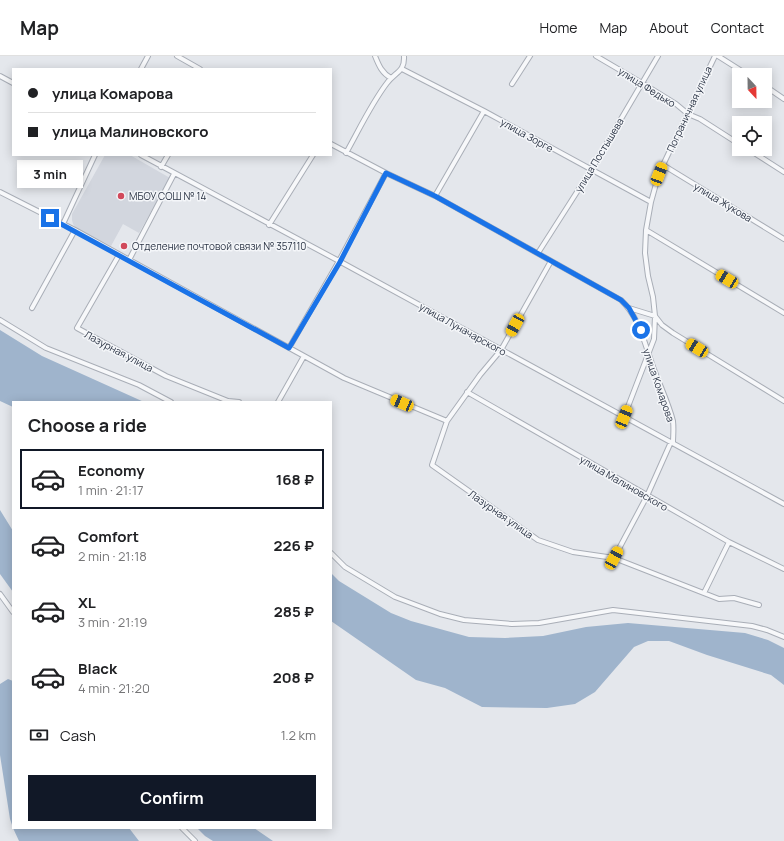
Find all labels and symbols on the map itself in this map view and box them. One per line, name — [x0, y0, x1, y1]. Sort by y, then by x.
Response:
street label: улица Федько — [616, 64, 678, 110]
street label: Пограничная улица — [663, 64, 715, 154]
north arrow — [732, 68, 772, 108]
street label: улица Зорге — [498, 115, 556, 155]
street label: улица Постышева — [571, 115, 627, 195]
callout: 3 min — [17, 160, 83, 188]
car — [649, 161, 669, 187]
street label: улица Жукова — [691, 179, 755, 225]
place label: МБОУ СОШ № 14 — [129, 189, 206, 203]
marker: МБОУ СОШ № 14 — [116, 191, 126, 201]
route end — [41, 209, 59, 227]
place label: Отделение почтовой связи № 357110 — [132, 239, 306, 253]
marker: Отделение почтовой связи № 357110 — [119, 241, 129, 251]
car — [714, 268, 740, 290]
street label: улица Луначарского — [417, 299, 509, 359]
car — [504, 312, 526, 338]
route start — [632, 321, 650, 339]
street label: Лазурная улица — [82, 327, 156, 375]
car — [684, 337, 710, 359]
street label: улица Комарова — [640, 346, 678, 424]
car — [389, 393, 415, 413]
car — [614, 404, 634, 430]
street label: улица Малиновского — [577, 452, 671, 514]
street label: Лазурная улица — [466, 486, 536, 542]
car — [603, 545, 625, 571]

